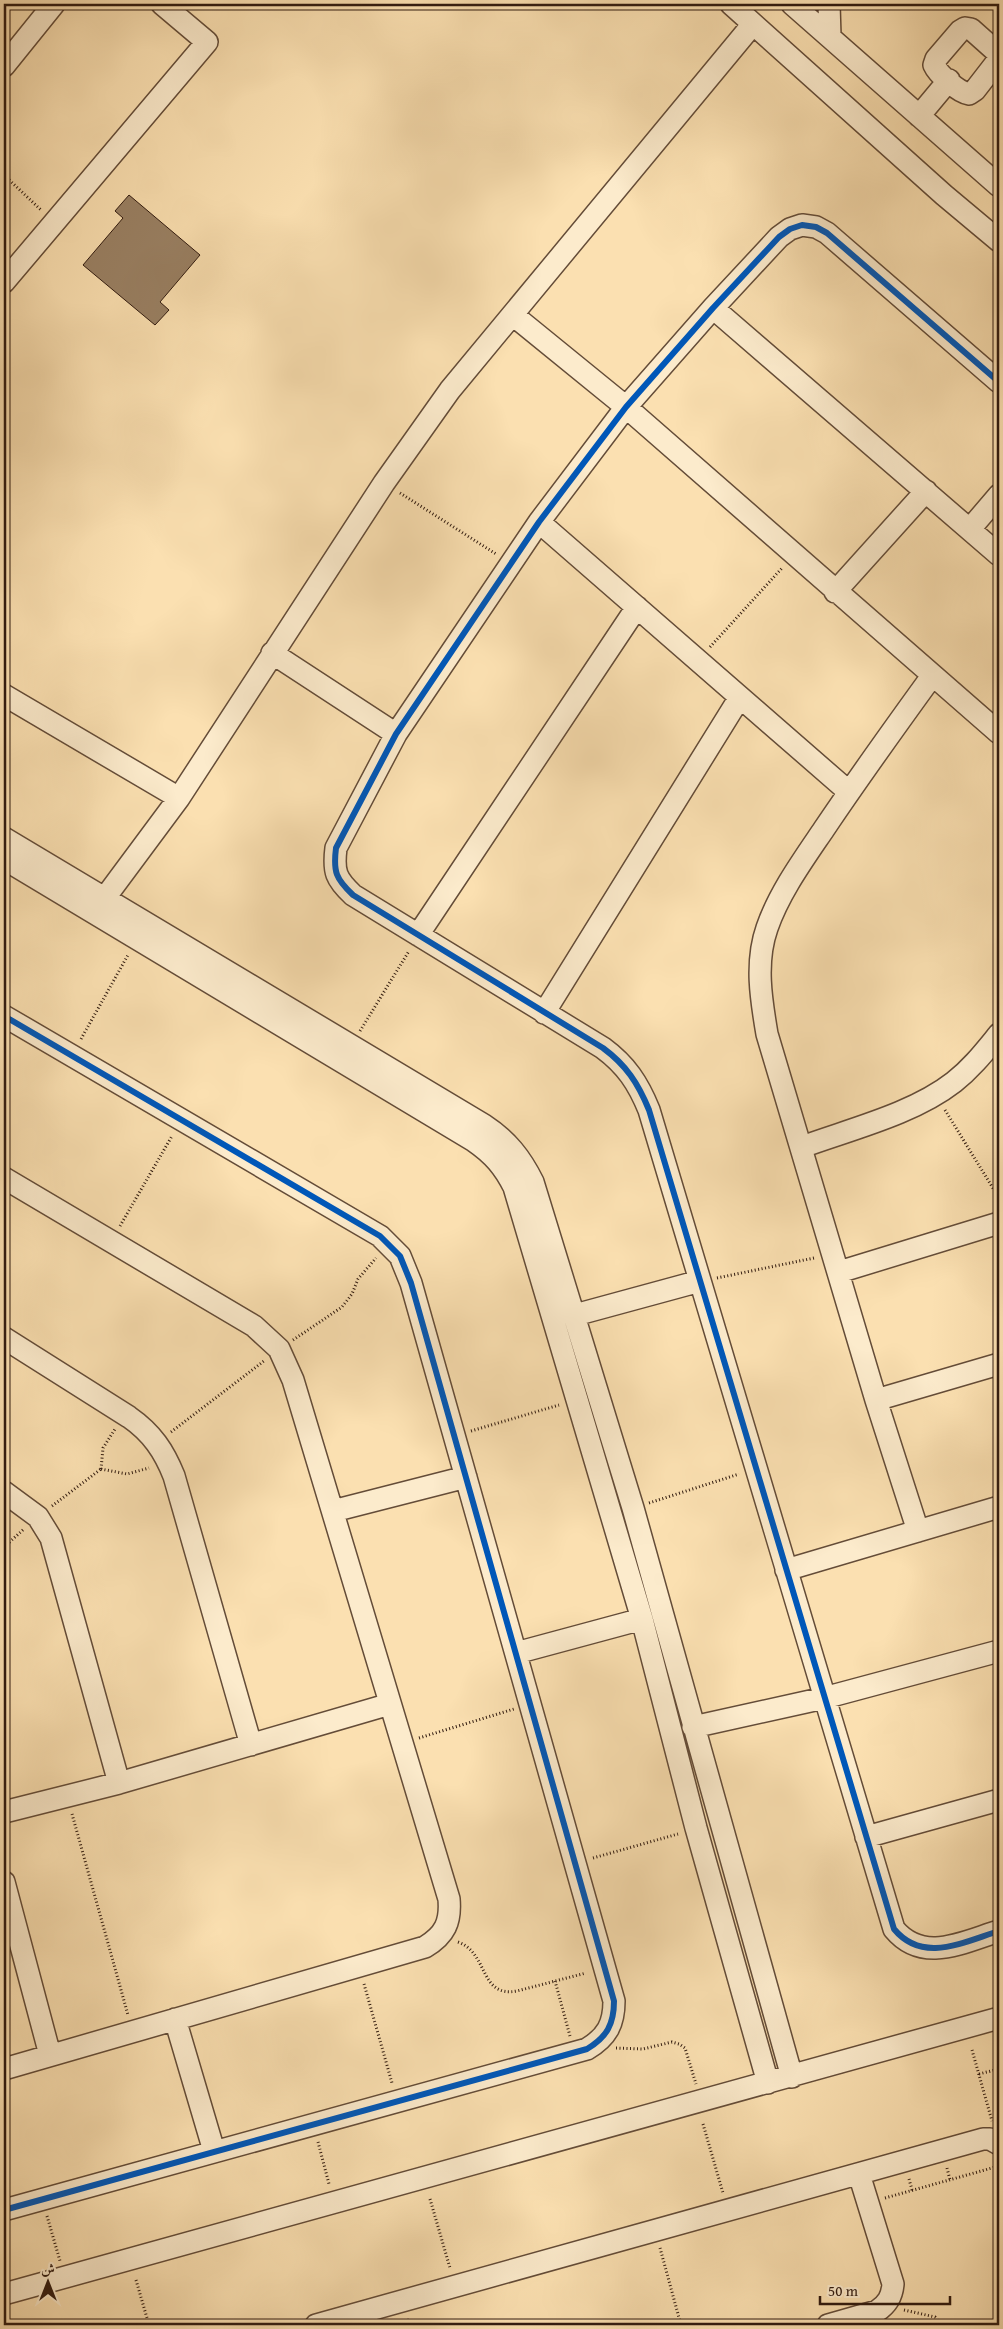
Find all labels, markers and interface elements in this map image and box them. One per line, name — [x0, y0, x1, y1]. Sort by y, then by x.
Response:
north arrow — [22, 2256, 72, 2306]
text: ش — [41, 2259, 55, 2279]
scale bar — [820, 2274, 950, 2306]
text: 50 m — [828, 2280, 859, 2301]

